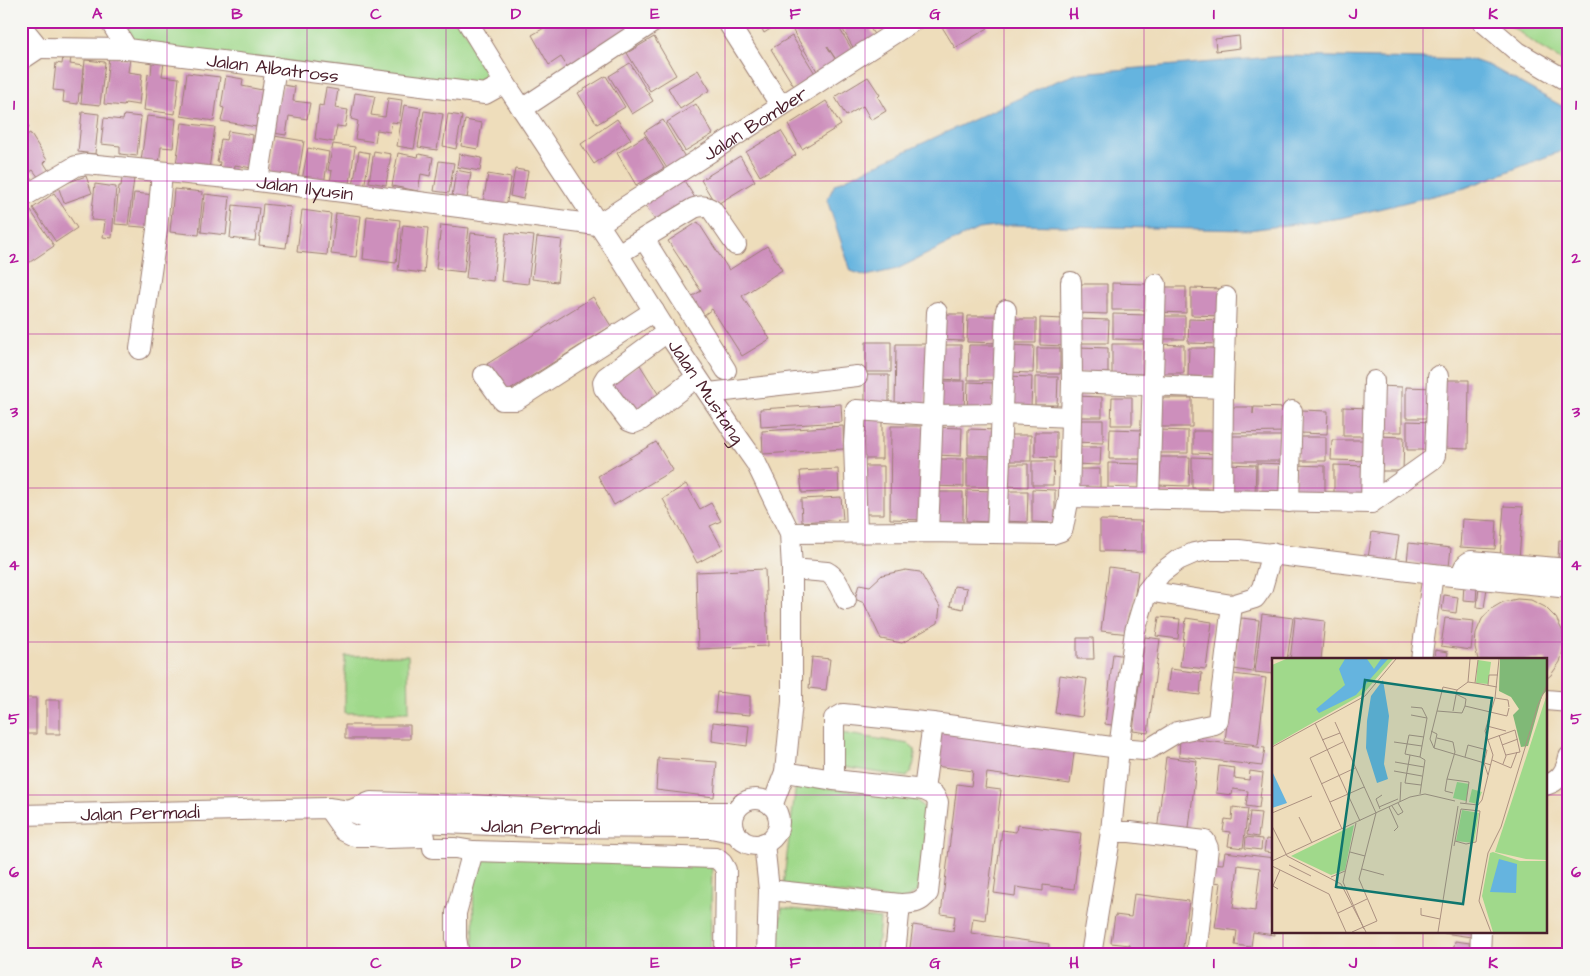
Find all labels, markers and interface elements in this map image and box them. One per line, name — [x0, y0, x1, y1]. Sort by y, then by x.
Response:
text: A — [92, 3, 103, 25]
text: B — [231, 3, 243, 25]
text: C — [370, 3, 382, 25]
text: D — [511, 3, 522, 25]
text: E — [650, 3, 660, 25]
text: F — [789, 3, 801, 25]
text: G — [929, 3, 941, 25]
text: H — [1069, 3, 1079, 25]
text: I — [1213, 3, 1215, 25]
text: J — [1348, 3, 1358, 25]
text: K — [1488, 3, 1498, 25]
street label: Jalan Albatross — [205, 47, 340, 91]
street label: Jalan Bomber — [698, 80, 814, 168]
text: 1 — [13, 94, 16, 116]
text: 1 — [1575, 94, 1578, 116]
street label: Jalan Ilyusin — [255, 169, 355, 208]
text: 2 — [8, 247, 19, 269]
text: 2 — [1570, 247, 1581, 269]
street label: Jalan Mustang — [661, 334, 751, 451]
text: 3 — [9, 401, 19, 423]
text: 3 — [1571, 401, 1581, 423]
text: 4 — [9, 554, 20, 576]
text: 4 — [1571, 554, 1582, 576]
inset map — [1272, 658, 1548, 934]
text: 5 — [8, 708, 20, 730]
text: 5 — [1570, 708, 1582, 730]
street label: Jalan Permadi — [80, 799, 200, 829]
street label: Jalan Permadi — [480, 813, 601, 842]
text: 6 — [9, 861, 19, 883]
text: 6 — [1571, 861, 1581, 883]
text: A — [92, 952, 103, 974]
text: B — [231, 952, 243, 974]
text: C — [370, 952, 382, 974]
text: D — [511, 952, 522, 974]
text: E — [650, 952, 660, 974]
text: F — [789, 952, 801, 974]
text: G — [929, 952, 941, 974]
text: H — [1069, 952, 1079, 974]
text: I — [1213, 952, 1215, 974]
text: J — [1348, 952, 1358, 974]
text: K — [1488, 952, 1498, 974]

